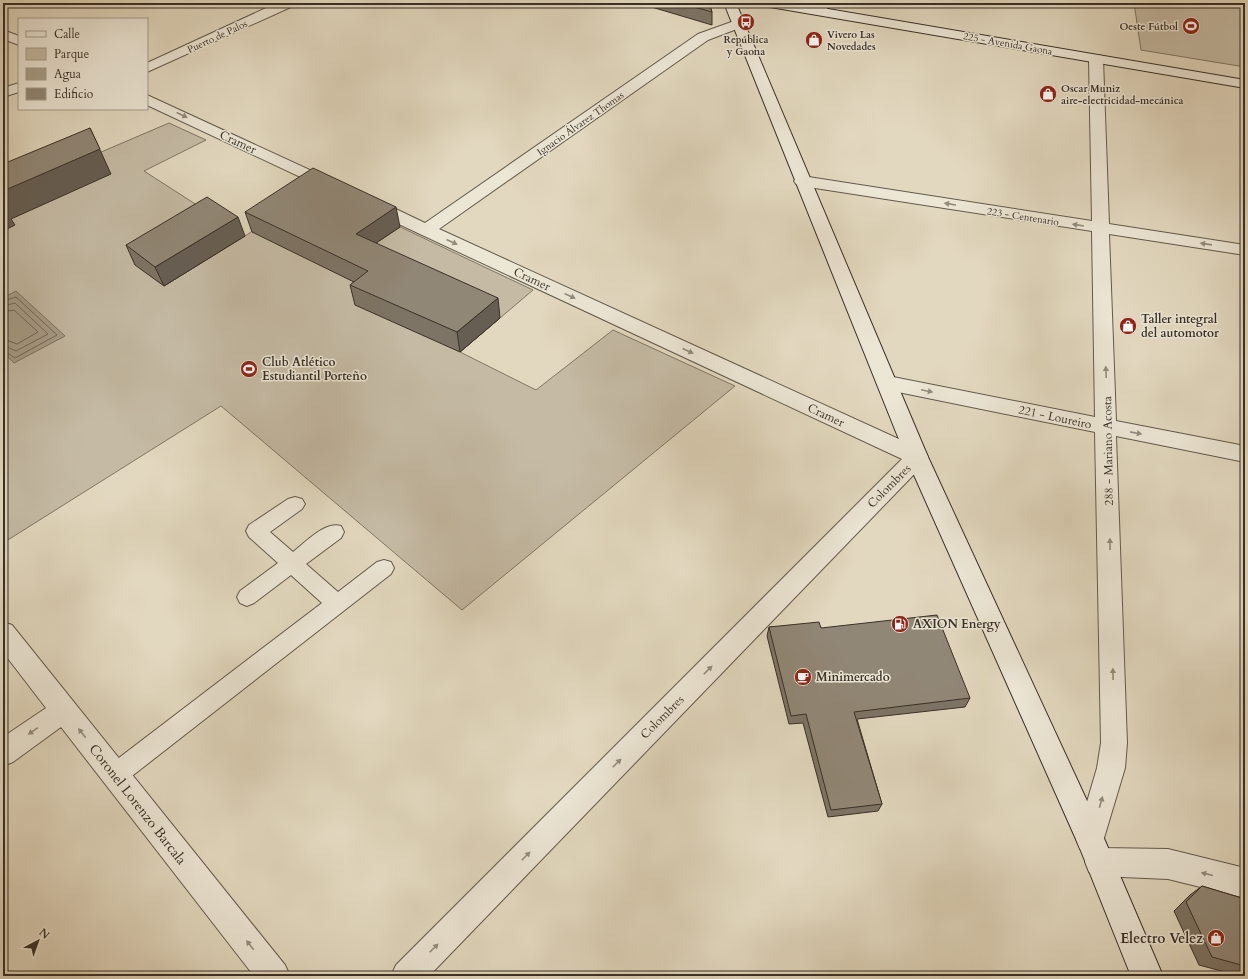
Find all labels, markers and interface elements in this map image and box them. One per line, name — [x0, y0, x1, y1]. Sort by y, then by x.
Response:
bus stop icon: República y Gaona — [736, 12, 756, 32]
sports icon: Oeste Fútbol — [1181, 16, 1201, 36]
street label: Puerto de Palos — [185, 17, 250, 57]
legend — [18, 18, 148, 110]
place label: Oeste Fútbol — [1119, 20, 1178, 34]
text: Calle — [54, 26, 80, 42]
place label: Vivero Las Novedades — [827, 28, 876, 54]
street label: 225 - Avenida Gaona — [962, 29, 1054, 59]
shop icon: Vivero Las Novedades — [804, 30, 824, 50]
place label: República y Gaona — [724, 33, 768, 59]
text: Parque — [54, 46, 89, 62]
text: Agua — [54, 66, 82, 82]
place label: Oscar Muniz aire-electricidad-mecánica — [1061, 82, 1183, 108]
shop icon: Oscar Muniz aire-electricidad-mecánica — [1038, 84, 1058, 104]
text: Edificio — [54, 86, 94, 102]
street label: Ignacio Álvarez Thomas — [534, 88, 627, 159]
one-way arrow — [177, 112, 188, 118]
street label: Cramer — [217, 127, 259, 158]
one-way arrow — [943, 201, 956, 207]
street label: 223 - Centenario — [986, 204, 1060, 230]
one-way arrow — [1072, 222, 1084, 228]
one-way arrow — [446, 239, 458, 245]
one-way arrow — [1200, 241, 1213, 247]
street label: Cramer — [511, 264, 553, 295]
one-way arrow — [564, 293, 576, 300]
place label: Taller integral del automotor — [1141, 311, 1219, 341]
shop icon: Taller integral del automotor — [1118, 316, 1138, 336]
one-way arrow — [682, 348, 694, 354]
place label: Club Atlético Estudiantil Porteño — [262, 354, 367, 384]
sports icon: Club Atlético Estudiantil Porteño — [239, 359, 259, 379]
one-way arrow — [1103, 365, 1109, 378]
one-way arrow — [921, 388, 933, 394]
street label: 288 - Mariano Acosta — [1099, 395, 1117, 506]
street label: Cramer — [805, 400, 847, 431]
street label: 221 - Loureiro — [1017, 401, 1094, 433]
one-way arrow — [1130, 431, 1143, 437]
street label: Colombres — [864, 461, 914, 511]
one-way arrow — [1107, 537, 1113, 550]
fuel station icon: AXION Energy — [890, 614, 910, 634]
place label: AXION Energy — [913, 616, 1001, 632]
one-way arrow — [703, 665, 713, 675]
cafe icon: Minimercado — [793, 667, 813, 687]
one-way arrow — [1110, 667, 1116, 680]
place label: Minimercado — [816, 669, 890, 685]
street label: Colombres — [637, 692, 687, 742]
one-way arrow — [28, 727, 39, 735]
one-way arrow — [78, 728, 87, 739]
street label: Coronel Lorenzo Barcala — [84, 740, 191, 869]
one-way arrow — [612, 758, 622, 768]
one-way arrow — [1098, 796, 1104, 808]
one-way arrow — [521, 851, 531, 860]
one-way arrow — [1201, 871, 1213, 877]
north arrow — [18, 921, 58, 961]
text: N — [36, 925, 53, 943]
shop icon: Electro Velez — [1206, 928, 1226, 948]
place label: Electro Velez — [1120, 929, 1203, 948]
one-way arrow — [245, 940, 254, 951]
one-way arrow — [430, 943, 439, 953]

